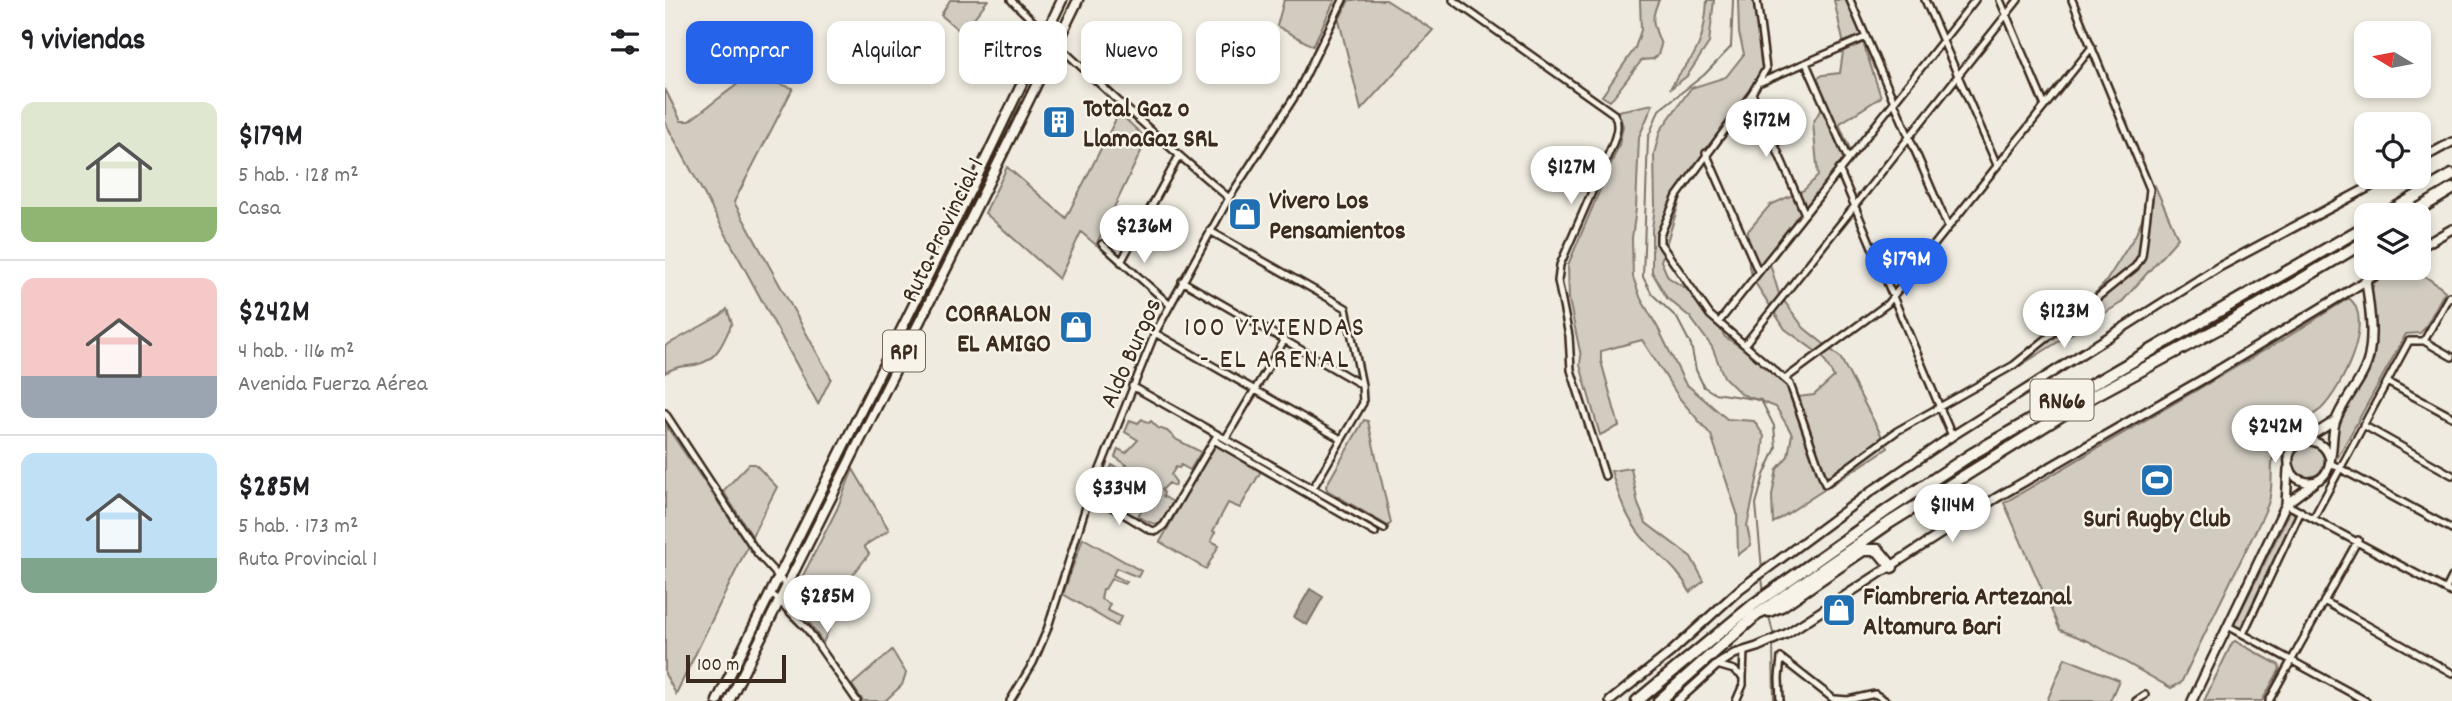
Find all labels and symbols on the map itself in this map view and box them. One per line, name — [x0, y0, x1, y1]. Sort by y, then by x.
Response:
north arrow — [2354, 21, 2431, 98]
place label: Total Gaz o LlamaGaz SRL — [1083, 92, 1218, 159]
pin: $172M — [1717, 100, 1815, 159]
building icon: Total Gaz o LlamaGaz SRL — [1040, 103, 1078, 141]
pin: $127M — [1522, 146, 1620, 206]
street label: Ruta Provincial 1 — [893, 152, 995, 309]
place label: Vivero Los Pensamientos — [1269, 184, 1406, 251]
shop icon: Vivero Los Pensamientos — [1226, 195, 1264, 233]
pin: $236M — [1095, 205, 1193, 265]
pin: $179M — [1857, 238, 1955, 298]
pin: $123M — [2015, 290, 2113, 350]
street label: Aldo Burgos — [1091, 292, 1173, 414]
place label: CORRALON EL AMIGO — [945, 297, 1051, 364]
shop icon: CORRALON EL AMIGO — [1057, 308, 1095, 346]
district label: 100 VIVIENDAS - EL ARENAL — [1184, 310, 1366, 382]
road number: RP1 — [883, 330, 925, 372]
road number: RN66 — [2031, 380, 2093, 421]
pin: $242M — [2226, 406, 2324, 465]
sports icon: Suri Rugby Club — [2138, 461, 2176, 499]
pin: $334M — [1070, 468, 1168, 527]
pin: $114M — [1903, 484, 2001, 544]
place label: Suri Rugby Club — [2083, 502, 2231, 539]
pin: $285M — [778, 576, 876, 635]
place label: Fiambreria Artezanal Altamura Bari — [1863, 580, 2072, 647]
shop icon: Fiambreria Artezanal Altamura Bari — [1820, 591, 1858, 629]
scale bar — [686, 652, 786, 684]

